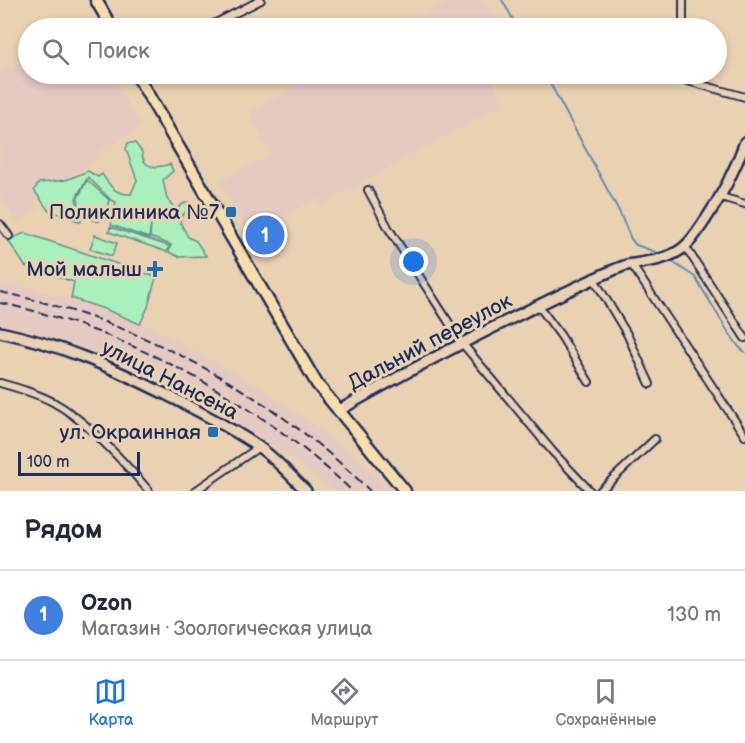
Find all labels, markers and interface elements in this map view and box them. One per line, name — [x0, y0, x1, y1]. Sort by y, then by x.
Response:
search box — [18, 18, 727, 84]
icon: search — [39, 35, 72, 68]
text: Поиск — [87, 38, 150, 65]
place label: Поликлиника №7 — [49, 200, 220, 225]
marker: Поликлиника №7 — [224, 205, 238, 219]
pin: 1 — [246, 212, 284, 258]
your location — [399, 247, 428, 276]
place label: Мой малыш — [26, 257, 142, 282]
marker: Мой малыш — [146, 260, 164, 278]
street label: Дальний переулок — [344, 288, 516, 396]
street label: улица Нансена — [98, 335, 243, 425]
place label: ул. Окраинная — [60, 420, 201, 445]
marker: ул. Окраинная — [206, 425, 220, 439]
scale bar — [18, 449, 140, 476]
text: 100 m — [27, 453, 70, 472]
text: Рядом — [24, 515, 102, 546]
text: Ozon — [81, 590, 132, 617]
text: 1 — [39, 603, 48, 627]
text: 130 m — [667, 603, 721, 627]
text: Магазин · Зоологическая улица — [81, 617, 372, 641]
tab: Карта — [88, 675, 134, 730]
tab: Маршрут — [310, 675, 378, 730]
tab: Сохранённые — [555, 675, 657, 730]

